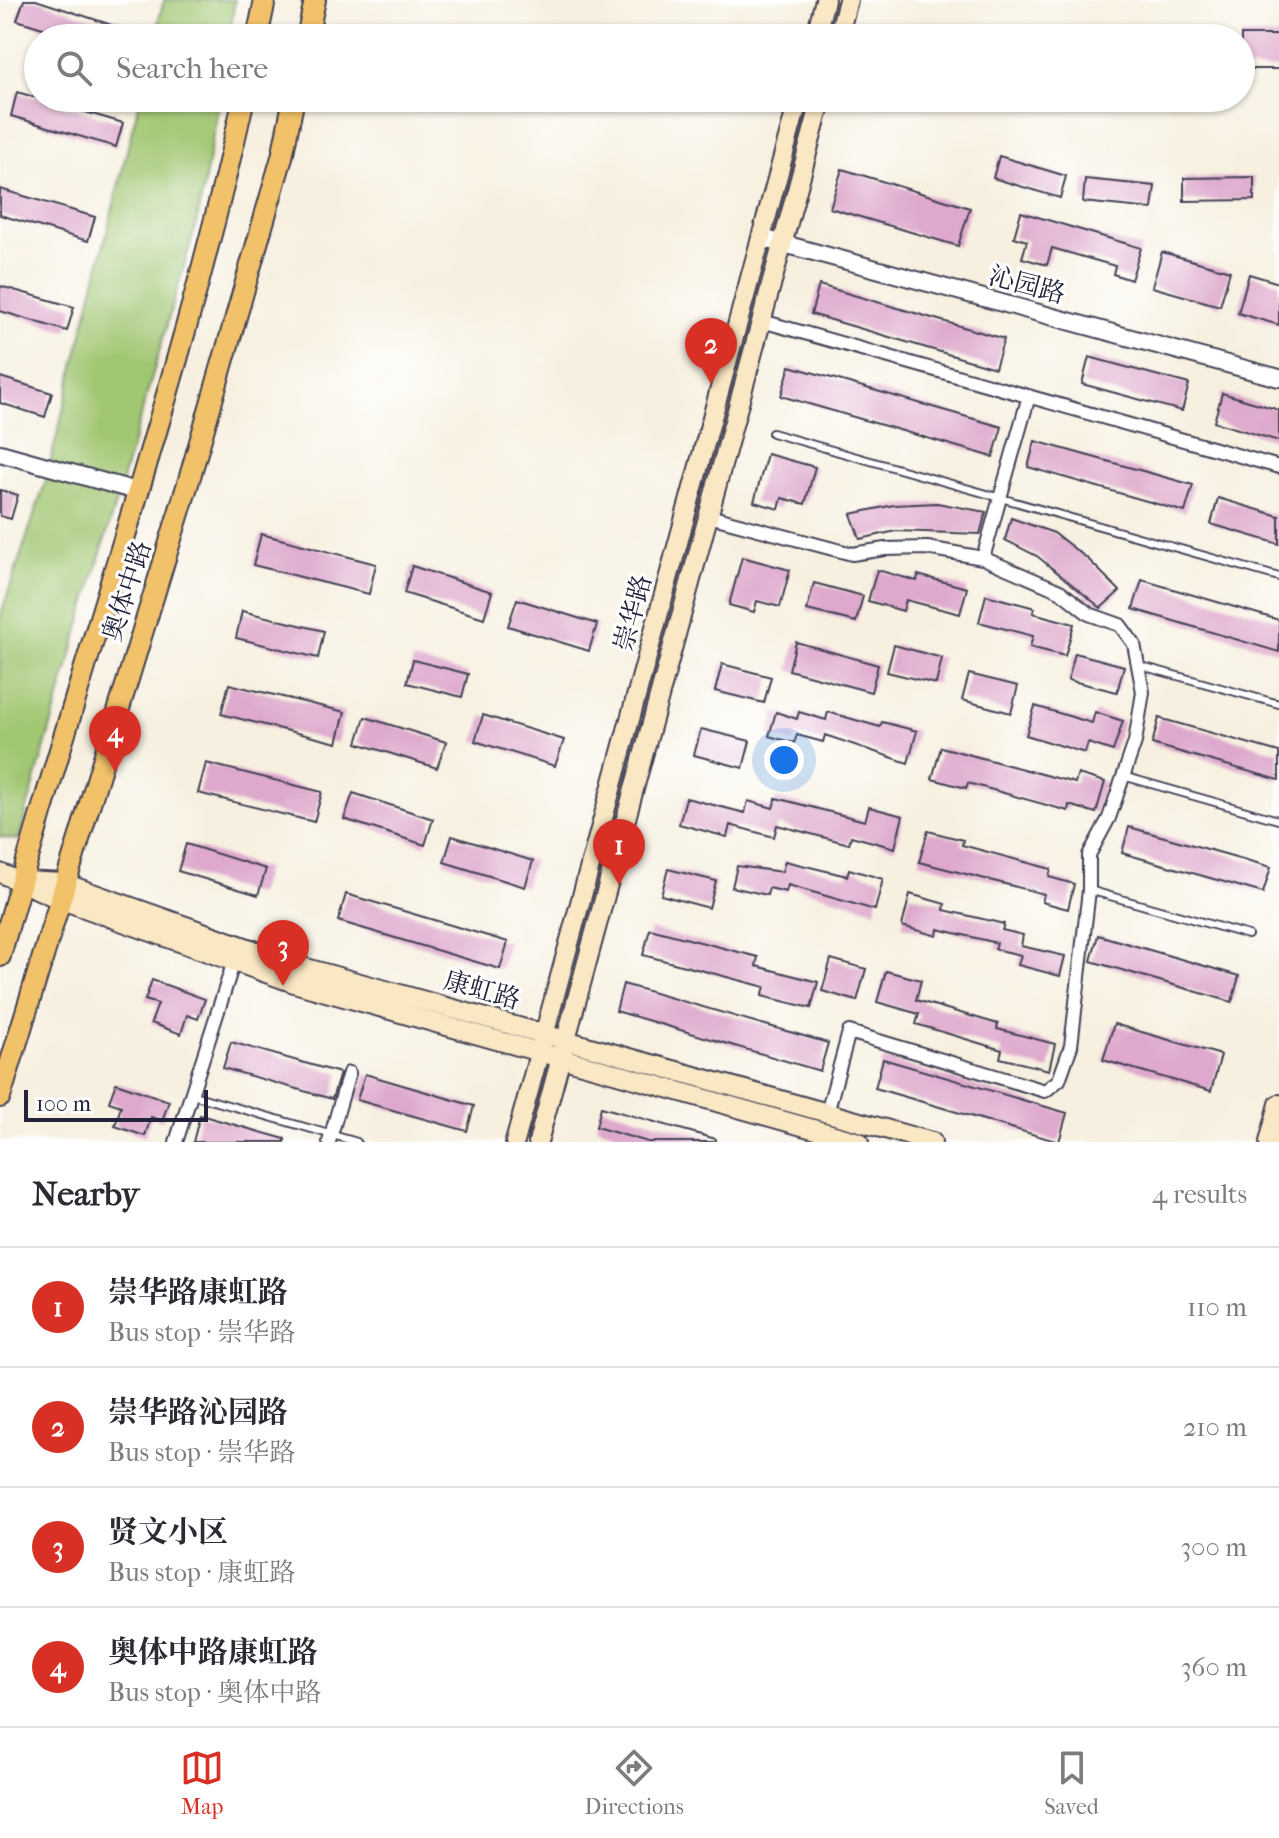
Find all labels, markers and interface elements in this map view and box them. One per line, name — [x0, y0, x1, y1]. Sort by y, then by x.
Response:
search box — [24, 24, 1255, 112]
icon: search — [52, 46, 96, 90]
text: Search here — [116, 51, 268, 86]
street label: 沁园路 — [985, 260, 1069, 310]
pin: 2 — [685, 318, 737, 384]
street label: 奥体中路 — [96, 537, 158, 645]
street label: 崇华路 — [608, 571, 658, 655]
pin: 4 — [89, 706, 141, 772]
your location — [764, 740, 804, 780]
pin: 1 — [593, 819, 645, 885]
pin: 3 — [257, 920, 309, 986]
street label: 康虹路 — [440, 964, 524, 1016]
scale bar — [24, 1086, 208, 1122]
text: 100 m — [36, 1091, 91, 1117]
text: Nearby — [32, 1174, 139, 1214]
text: 4 results — [1152, 1179, 1247, 1210]
text: 崇华路康虹路 — [108, 1275, 288, 1310]
text: 1 — [53, 1292, 63, 1323]
text: 110 m — [1187, 1292, 1247, 1323]
text: Bus stop · 崇华路 — [108, 1317, 295, 1348]
text: 崇华路沁园路 — [108, 1395, 288, 1430]
text: 2 — [51, 1412, 65, 1443]
text: 210 m — [1183, 1412, 1247, 1443]
text: Bus stop · 崇华路 — [108, 1437, 295, 1468]
text: 贤文小区 — [108, 1515, 228, 1550]
text: 3 — [53, 1532, 63, 1563]
text: 300 m — [1180, 1532, 1247, 1563]
text: Bus stop · 康虹路 — [108, 1557, 295, 1588]
text: 奥体中路康虹路 — [108, 1635, 318, 1670]
text: 4 — [50, 1652, 66, 1683]
text: 360 m — [1181, 1652, 1247, 1683]
text: Bus stop · 奥体中路 — [108, 1677, 321, 1708]
tab: Map — [180, 1746, 224, 1820]
tab: Directions — [585, 1746, 684, 1820]
tab: Saved — [1044, 1746, 1099, 1820]

